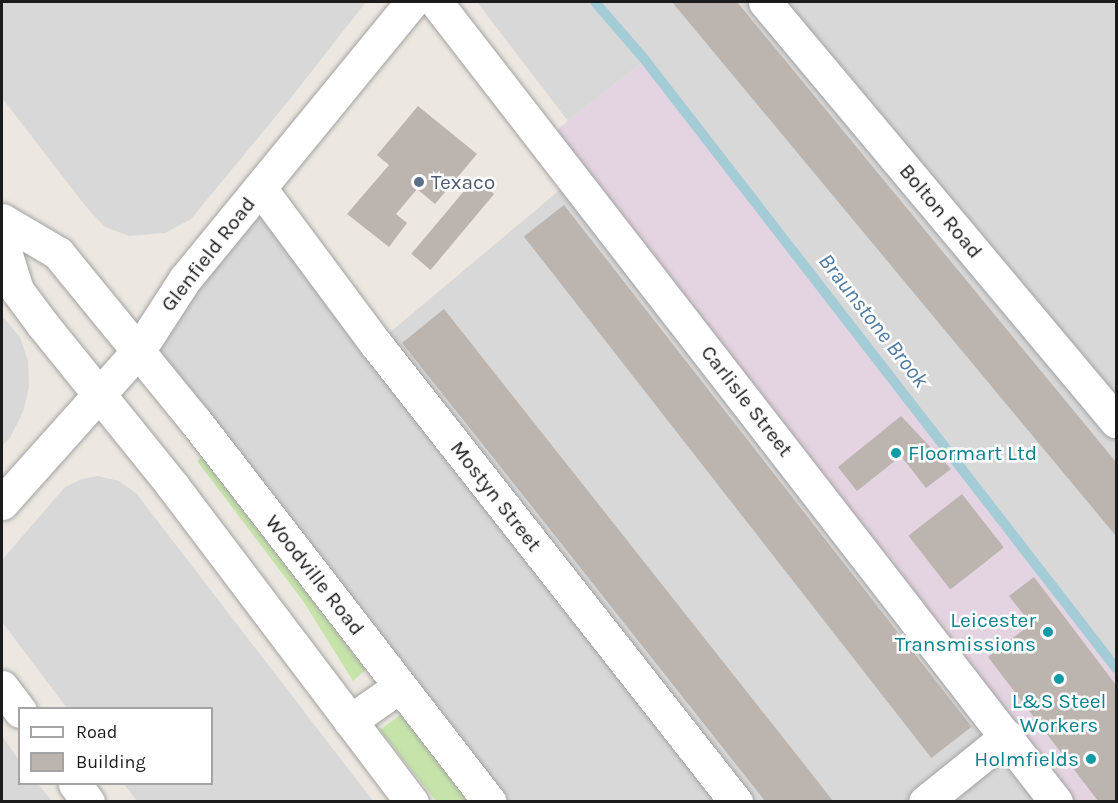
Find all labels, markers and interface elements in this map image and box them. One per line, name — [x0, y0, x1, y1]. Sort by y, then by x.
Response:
street label: Bolton Road — [894, 159, 988, 263]
place label: Texaco — [431, 169, 495, 195]
marker: Texaco — [412, 175, 426, 189]
street label: Glenfield Road — [155, 192, 261, 316]
water label: Braunstone Brook — [812, 249, 934, 393]
street label: Carlisle Street — [696, 340, 798, 462]
street label: Mostyn Street — [445, 436, 547, 556]
place label: Floormart Ltd — [908, 440, 1037, 466]
marker: Floormart Ltd — [889, 446, 903, 460]
street label: Woodville Road — [260, 510, 370, 640]
place label: Leicester Transmissions — [895, 607, 1036, 657]
marker: Leicester Transmissions — [1041, 625, 1055, 639]
marker: L&S Steel Workers — [1052, 672, 1066, 686]
place label: L&S Steel Workers — [1012, 688, 1106, 738]
legend — [18, 707, 213, 785]
text: Road — [76, 721, 117, 743]
place label: Holmfields — [974, 746, 1079, 772]
text: Building — [76, 751, 146, 773]
marker: Holmfields — [1084, 752, 1098, 766]

